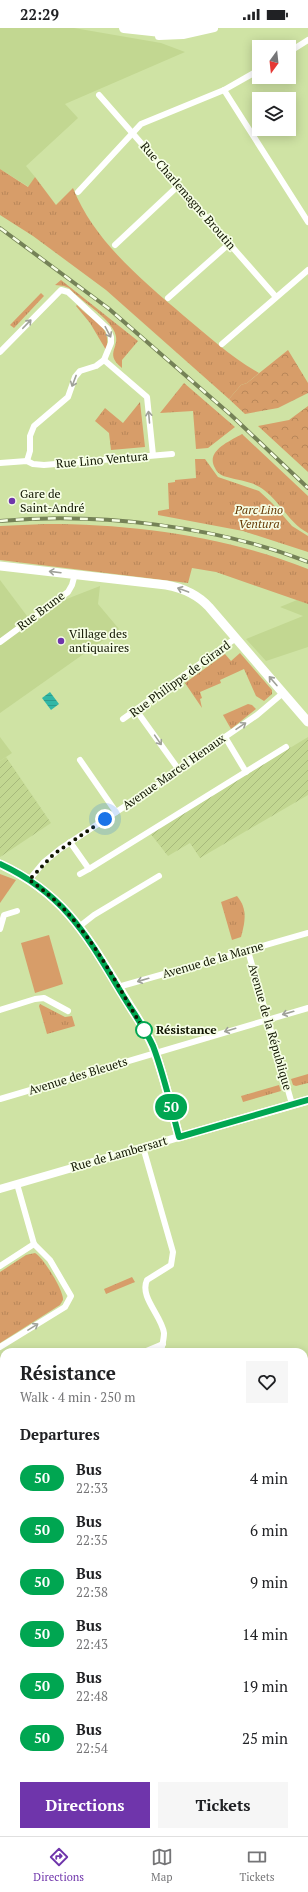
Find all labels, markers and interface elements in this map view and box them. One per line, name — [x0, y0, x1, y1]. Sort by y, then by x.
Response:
text: 22:29 — [20, 4, 59, 24]
north arrow — [252, 40, 296, 84]
map controls — [252, 40, 296, 136]
button: layers — [252, 92, 296, 136]
street label: Rue Charlemagne Broutin — [137, 139, 239, 253]
one-way arrow — [22, 319, 32, 329]
one-way arrow — [105, 326, 112, 338]
one-way arrow — [70, 375, 78, 387]
one-way arrow — [146, 411, 153, 424]
street label: Rue Lino Ventura — [55, 448, 149, 471]
place label: Gare de Saint-André — [20, 486, 84, 515]
marker: Gare de Saint-André — [7, 496, 17, 506]
park label: Parc Lino Ventura — [234, 502, 283, 531]
one-way arrow — [49, 568, 62, 576]
one-way arrow — [178, 585, 190, 593]
street label: Rue Brune — [14, 588, 67, 633]
place label: Village des antiquaires — [69, 626, 129, 655]
marker: Village des antiquaires — [56, 636, 66, 646]
street label: Rue Philippe de Girard — [127, 637, 233, 720]
one-way arrow — [269, 676, 278, 687]
one-way arrow — [235, 722, 246, 730]
street label: Avenue Marcel Henaux — [119, 730, 229, 813]
one-way arrow — [154, 734, 162, 745]
your location — [95, 809, 115, 829]
street label: Avenue de la Marne — [160, 938, 265, 981]
street label: Avenue de la République — [245, 962, 296, 1092]
one-way arrow — [137, 977, 150, 984]
one-way arrow — [282, 1010, 295, 1018]
marker: Résistance — [135, 1021, 153, 1039]
place label: Résistance — [156, 1022, 217, 1037]
one-way arrow — [224, 1027, 237, 1034]
street label: Avenue des Bleuets — [27, 1053, 129, 1098]
line badge: 50 — [153, 1094, 189, 1120]
text: 50 — [163, 1097, 179, 1116]
street label: Rue de Lambersart — [69, 1132, 169, 1174]
one-way arrow — [27, 1322, 39, 1330]
text: Résistance — [20, 1360, 116, 1385]
button: heart — [246, 1361, 288, 1403]
text: Walk · 4 min · 250 m — [20, 1388, 135, 1406]
text: Departures — [20, 1424, 100, 1444]
text: Bus — [76, 1459, 102, 1479]
text: 50 — [34, 1468, 50, 1487]
text: 4 min — [250, 1468, 288, 1488]
text: 22:33 — [76, 1479, 108, 1497]
text: Bus — [76, 1511, 102, 1531]
text: 50 — [34, 1520, 50, 1539]
text: 6 min — [250, 1520, 288, 1540]
text: 22:35 — [76, 1531, 108, 1549]
text: Bus — [76, 1563, 102, 1583]
text: 50 — [34, 1572, 50, 1591]
text: 9 min — [250, 1572, 288, 1592]
text: 22:38 — [76, 1583, 108, 1601]
text: Bus — [76, 1615, 102, 1635]
text: 50 — [34, 1624, 50, 1643]
text: 14 min — [242, 1624, 288, 1644]
text: 22:43 — [76, 1635, 108, 1653]
text: Bus — [76, 1667, 102, 1687]
text: 50 — [34, 1676, 50, 1695]
text: 19 min — [242, 1676, 288, 1696]
text: 22:48 — [76, 1687, 108, 1705]
text: Bus — [76, 1719, 102, 1739]
text: 50 — [34, 1728, 50, 1747]
text: 25 min — [242, 1728, 288, 1748]
text: 22:54 — [76, 1739, 108, 1757]
button: Directions — [20, 1782, 150, 1828]
button: Tickets — [158, 1782, 288, 1828]
tab: Directions — [33, 1846, 84, 1884]
tab: Map — [151, 1846, 173, 1884]
tab: Tickets — [239, 1846, 275, 1884]

